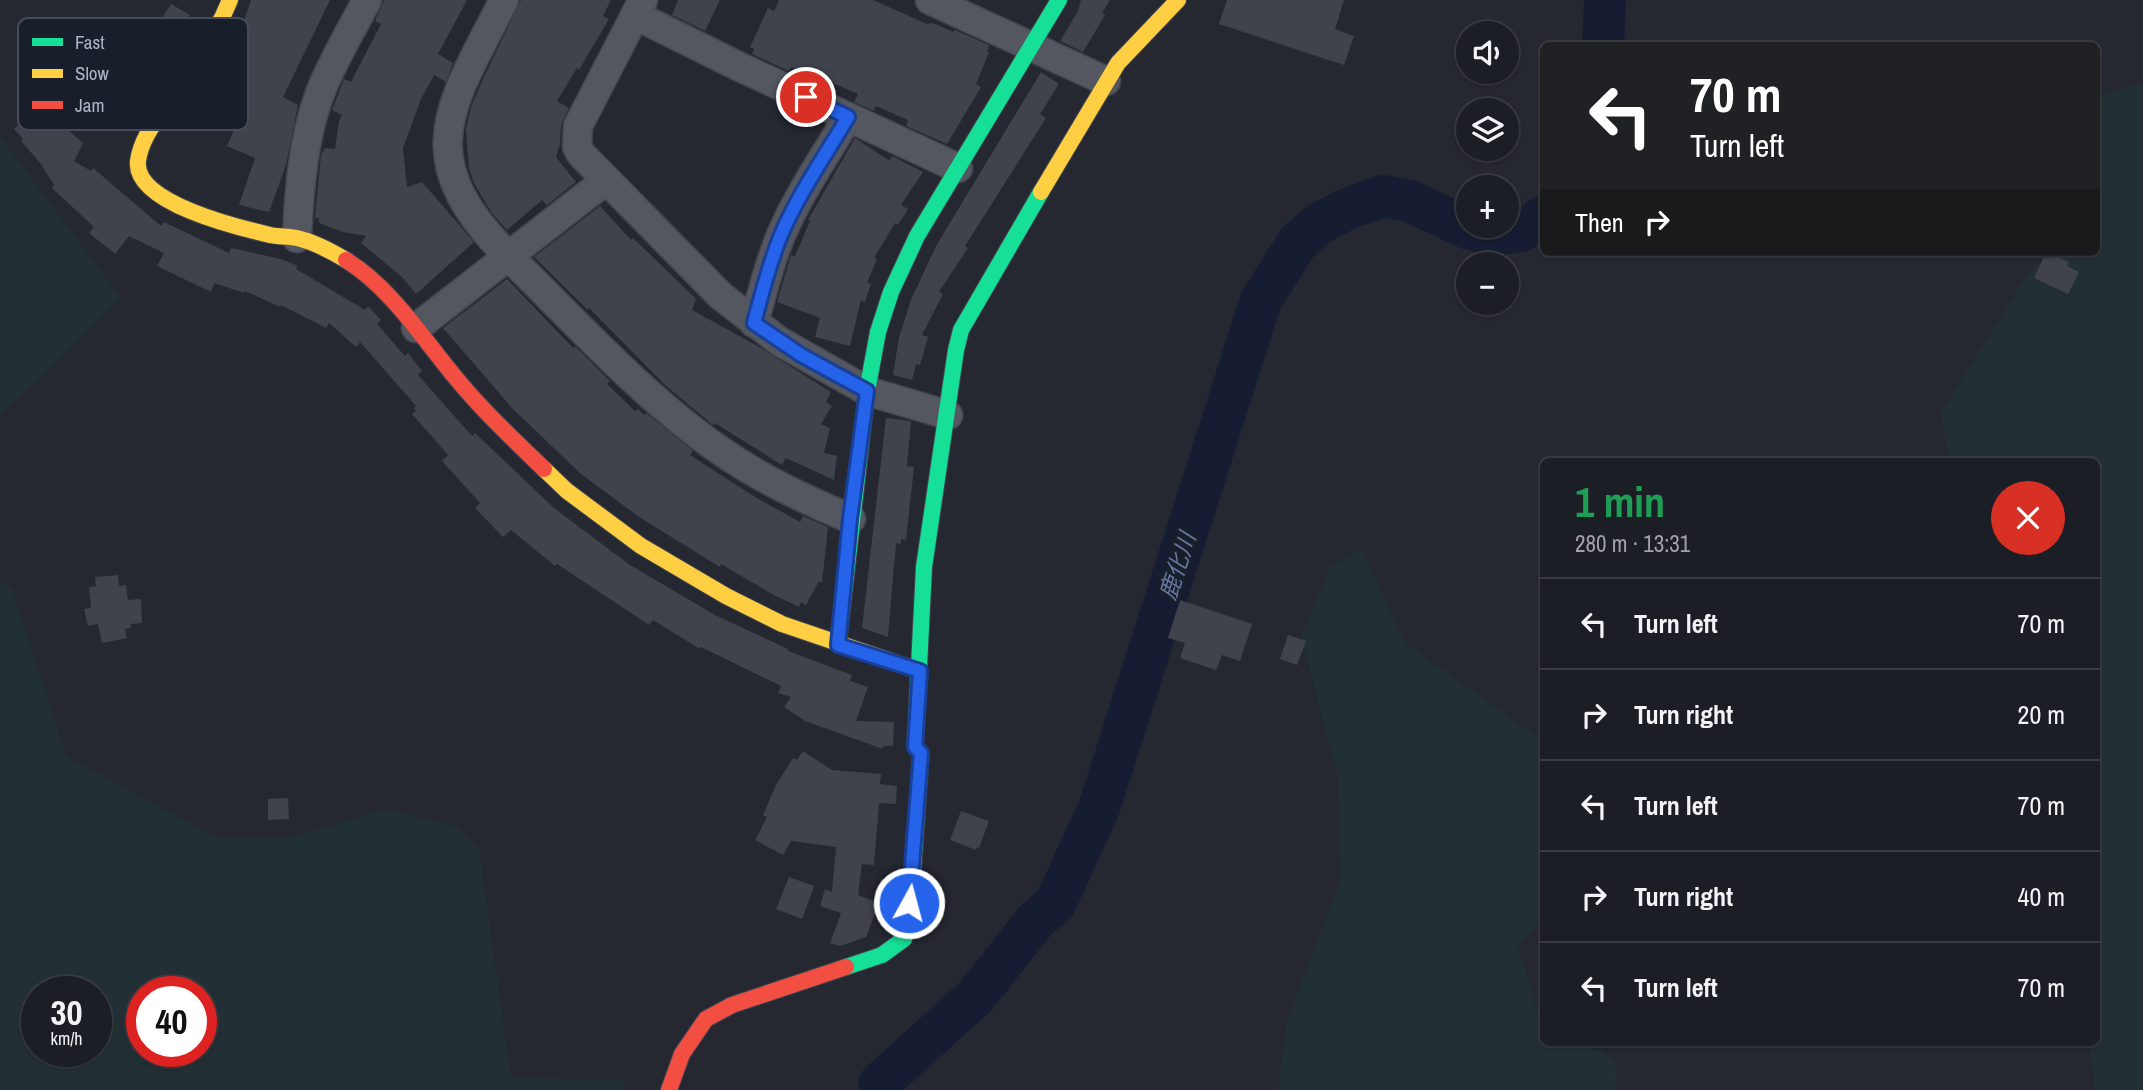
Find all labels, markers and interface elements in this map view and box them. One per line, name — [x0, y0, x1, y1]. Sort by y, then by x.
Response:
legend — [18, 18, 248, 130]
map controls — [1456, 21, 1519, 315]
button: sound — [1456, 21, 1519, 84]
text: Fast — [75, 29, 105, 55]
text: Slow — [75, 60, 110, 86]
text: 70 m — [1690, 61, 1782, 127]
pin — [776, 67, 836, 127]
icon: left — [1575, 70, 1666, 161]
icon: arrive — [787, 78, 825, 116]
text: Jam — [75, 92, 104, 118]
button: layers — [1456, 98, 1519, 161]
text: Turn left — [1690, 124, 1784, 167]
button: + — [1456, 175, 1519, 238]
icon: right — [1638, 203, 1676, 241]
text: Then — [1575, 205, 1624, 240]
button: − — [1456, 252, 1519, 315]
text: 1 min — [1575, 474, 1665, 530]
button: close — [1991, 481, 2065, 555]
water label: 鹿化川 — [1152, 526, 1203, 604]
text: 280 m · 13:31 — [1575, 528, 1690, 559]
icon: left — [1575, 605, 1613, 643]
text: Turn left — [1634, 606, 1718, 641]
text: 70 m — [2018, 606, 2065, 641]
icon: right — [1575, 696, 1613, 734]
text: Turn right — [1634, 697, 1733, 732]
text: 20 m — [2018, 697, 2065, 732]
icon: left — [1575, 787, 1613, 825]
text: Turn left — [1634, 788, 1718, 823]
text: 70 m — [2018, 788, 2065, 823]
position arrow — [872, 866, 946, 940]
icon: right — [1575, 878, 1613, 916]
text: Turn right — [1634, 879, 1733, 914]
text: 40 m — [2018, 879, 2065, 914]
icon: left — [1575, 969, 1613, 1007]
text: Turn left — [1634, 970, 1718, 1005]
text: 70 m — [2018, 970, 2065, 1005]
speed limit sign: 40 — [126, 976, 217, 1067]
text: 30 — [51, 989, 82, 1036]
text: km/h — [51, 1026, 83, 1051]

